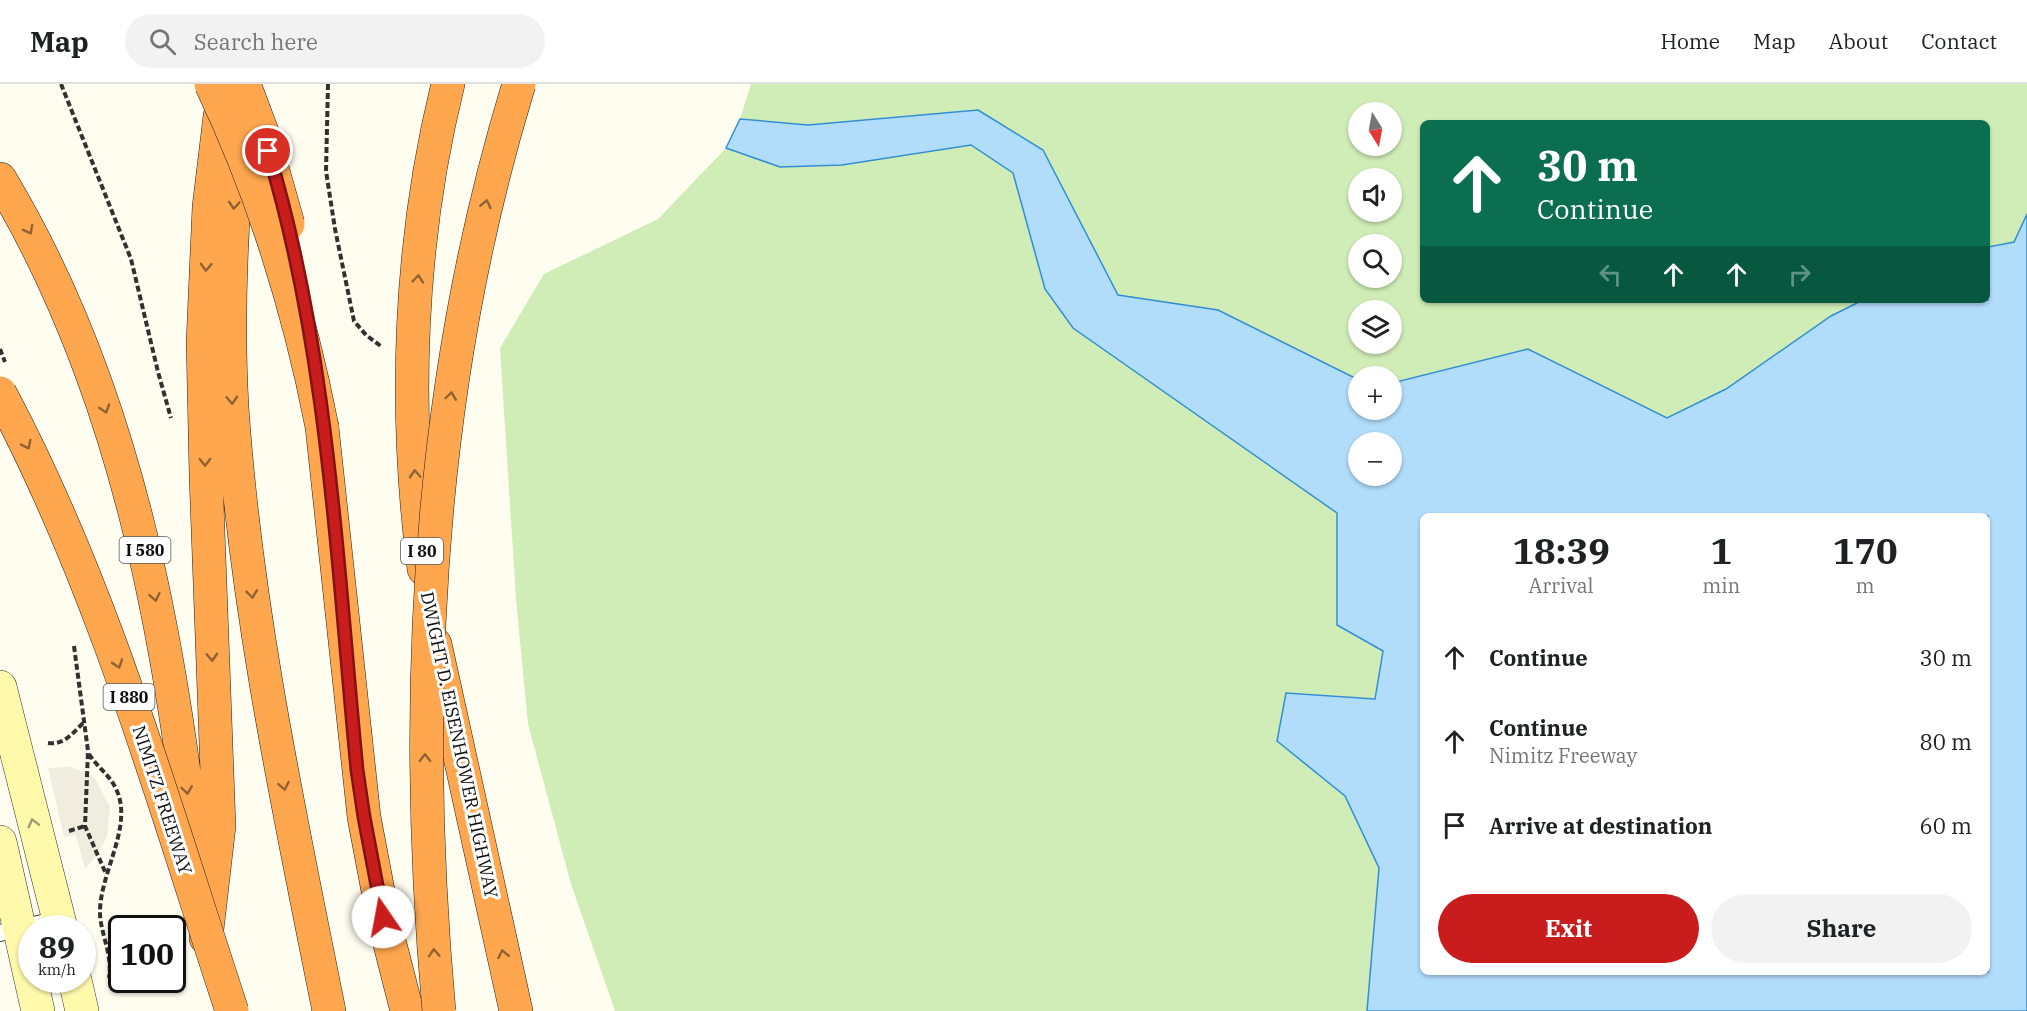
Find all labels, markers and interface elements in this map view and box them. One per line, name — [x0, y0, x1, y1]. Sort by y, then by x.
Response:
search box — [125, 14, 545, 68]
text: Map — [30, 23, 89, 60]
icon: search — [146, 25, 179, 58]
text: Search here — [194, 27, 318, 56]
text: Home — [1660, 27, 1720, 55]
text: Map — [1753, 27, 1796, 55]
text: About — [1829, 27, 1888, 55]
text: Contact — [1921, 27, 1997, 55]
north arrow — [1348, 102, 1402, 156]
map controls — [1348, 102, 1402, 486]
pin — [242, 125, 293, 176]
icon: arrive — [251, 134, 284, 167]
text: 30 m — [1537, 138, 1638, 193]
icon: ahead — [1438, 144, 1516, 222]
button: sound — [1348, 168, 1402, 222]
text: Continue — [1537, 191, 1653, 226]
one-way arrow — [478, 200, 491, 210]
one-way arrow — [228, 201, 241, 210]
one-way arrow — [21, 224, 33, 235]
button: search — [1348, 234, 1402, 288]
icon: left — [1594, 258, 1627, 291]
icon: ahead — [1657, 258, 1690, 291]
icon: ahead — [1720, 258, 1753, 291]
icon: right — [1783, 258, 1816, 291]
one-way arrow — [199, 263, 212, 272]
one-way arrow — [411, 274, 424, 284]
button: layers — [1348, 300, 1402, 354]
button: + — [1348, 366, 1402, 420]
one-way arrow — [444, 392, 456, 401]
one-way arrow — [226, 395, 239, 404]
one-way arrow — [97, 403, 110, 414]
button: − — [1348, 432, 1402, 486]
one-way arrow — [20, 439, 32, 450]
one-way arrow — [199, 458, 211, 467]
one-way arrow — [409, 469, 422, 478]
text: 18:39 — [1512, 527, 1610, 574]
text: 1 — [1710, 527, 1732, 574]
text: 170 — [1833, 527, 1898, 574]
road number: I 580 — [120, 537, 170, 563]
road number: I 80 — [401, 538, 443, 564]
text: Arrival — [1529, 572, 1594, 599]
text: min — [1702, 572, 1740, 599]
text: m — [1856, 572, 1875, 599]
one-way arrow — [245, 589, 258, 598]
street label: DWIGHT D. EISENHOWER HIGHWAY — [416, 589, 503, 901]
one-way arrow — [148, 592, 161, 602]
icon: ahead — [1438, 641, 1471, 674]
text: Continue — [1489, 643, 1588, 672]
text: 30 m — [1920, 643, 1972, 672]
one-way arrow — [206, 653, 219, 662]
one-way arrow — [110, 658, 123, 669]
road number: I 880 — [104, 684, 154, 710]
text: Continue — [1489, 713, 1588, 742]
street label: NIMITZ FREEWAY — [128, 722, 198, 878]
icon: ahead — [1438, 725, 1471, 758]
text: 80 m — [1920, 727, 1972, 756]
text: Nimitz Freeway — [1489, 742, 1637, 769]
one-way arrow — [419, 753, 431, 762]
one-way arrow — [277, 781, 290, 791]
one-way arrow — [180, 785, 192, 794]
icon: arrive — [1438, 809, 1471, 842]
text: Arrive at destination — [1489, 811, 1712, 840]
text: 60 m — [1920, 811, 1972, 840]
one-way arrow — [28, 818, 41, 828]
position arrow — [351, 885, 415, 949]
button: Exit — [1438, 894, 1699, 963]
button: Share — [1711, 894, 1972, 963]
speed limit sign: 100 — [108, 915, 186, 993]
text: 89 — [39, 927, 75, 966]
one-way arrow — [428, 948, 441, 957]
one-way arrow — [497, 949, 510, 959]
text: km/h — [38, 960, 76, 979]

